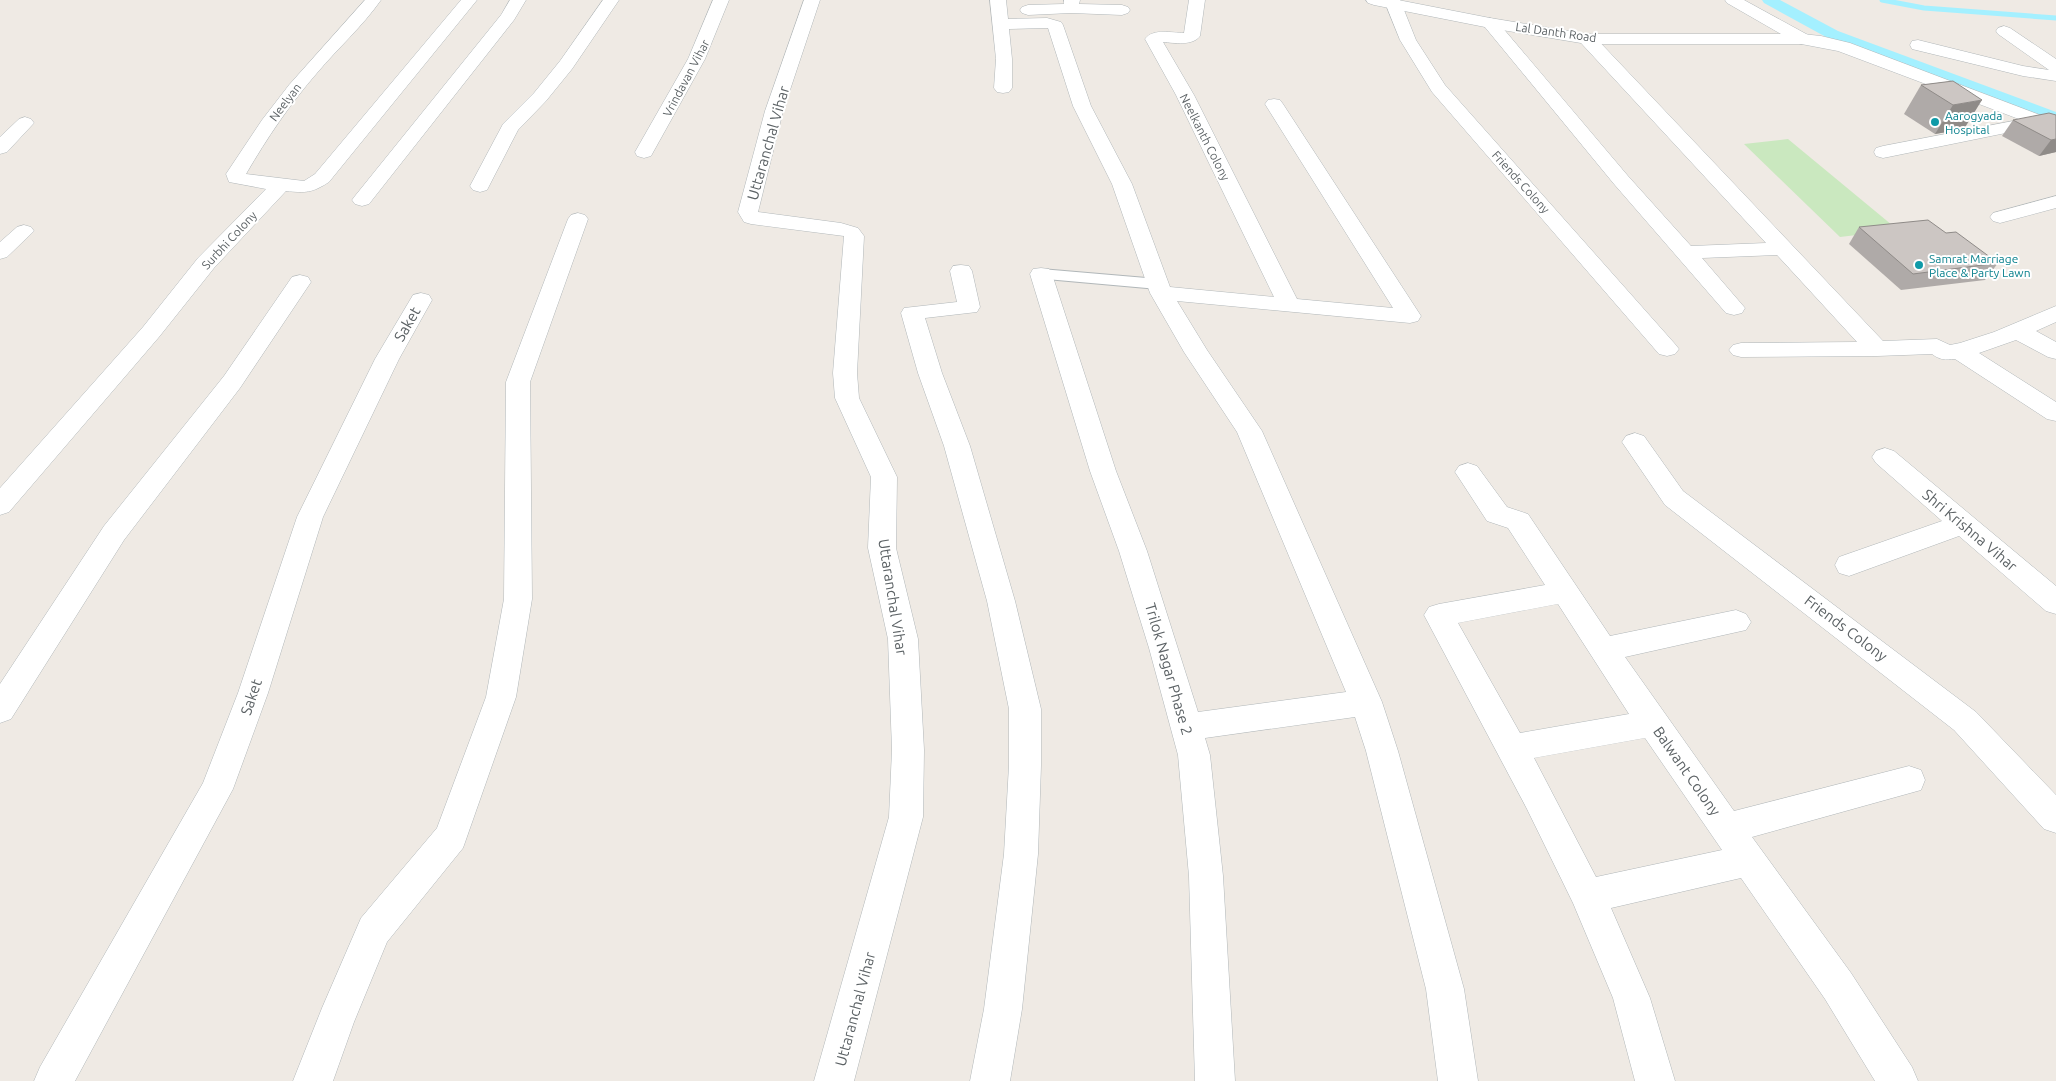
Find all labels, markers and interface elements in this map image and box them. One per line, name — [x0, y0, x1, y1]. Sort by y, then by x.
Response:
street label: Lal Danth Road — [1515, 20, 1597, 44]
street label: Vrindavan Vihar — [660, 37, 712, 119]
street label: Neelyan — [267, 81, 303, 123]
street label: Uttaranchal Vihar — [744, 84, 793, 202]
street label: Neelkanth Colony — [1178, 92, 1233, 183]
place label: Aarogyada Hospital — [1945, 109, 2003, 136]
marker: Aarogyada Hospital — [1929, 116, 1941, 128]
street label: Friends Colony — [1490, 148, 1552, 216]
street label: Surbhi Colony — [199, 208, 259, 272]
place label: Samrat Marriage Place & Party Lawn — [1929, 252, 2031, 279]
marker: Samrat Marriage Place & Party Lawn — [1913, 259, 1925, 271]
street label: Saket — [390, 304, 424, 344]
street label: Shri Krishna Vihar — [1919, 486, 2021, 575]
street label: Uttaranchal Vihar — [875, 537, 911, 657]
street label: Friends Colony — [1801, 591, 1891, 665]
street label: Trilok Nagar Phase 2 — [1142, 601, 1196, 737]
street label: Saket — [237, 677, 265, 717]
street label: Balwant Colony — [1650, 723, 1724, 819]
street label: Uttaranchal Vihar — [832, 950, 879, 1068]

